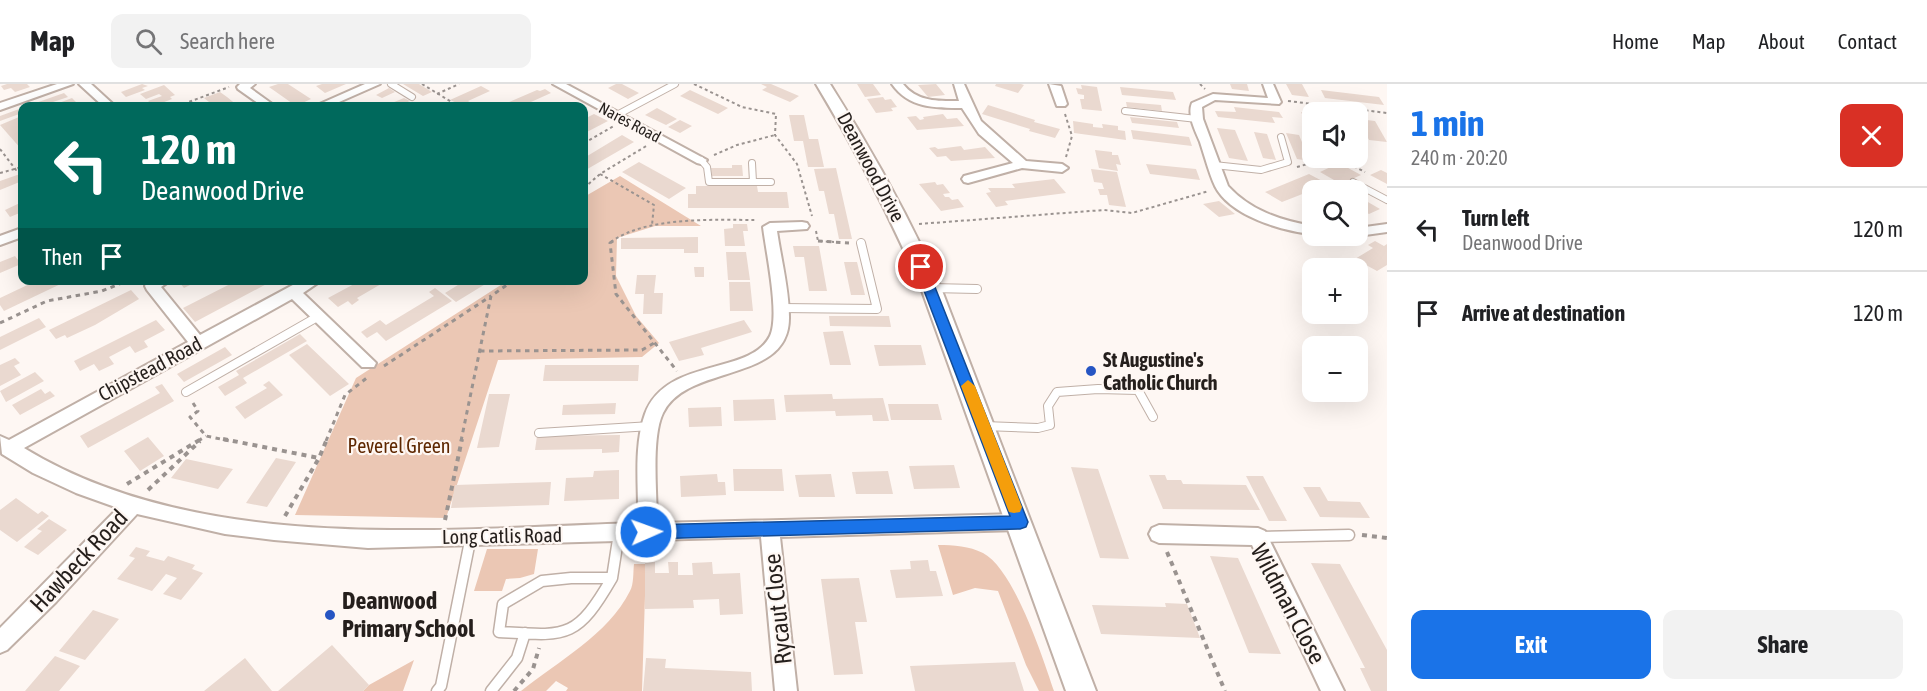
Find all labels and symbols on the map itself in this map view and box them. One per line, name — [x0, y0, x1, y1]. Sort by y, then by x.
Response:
street label: Nares Road — [596, 98, 664, 146]
street label: Deanwood Drive — [833, 108, 910, 226]
pin — [895, 241, 946, 292]
street label: Chipstead Road — [94, 332, 206, 406]
place label: St Augustine's Catholic Church — [1103, 348, 1218, 394]
marker: St Augustine's Catholic Church — [1084, 364, 1098, 378]
park label: Peverel Green — [348, 434, 450, 457]
position arrow — [614, 500, 678, 564]
street label: Hawbeck Road — [24, 504, 133, 617]
street label: Long Catlis Road — [442, 523, 562, 548]
street label: Wildman Close — [1246, 539, 1331, 668]
street label: Rycaut Close — [758, 552, 797, 666]
place label: Deanwood Primary School — [342, 587, 475, 642]
marker: Deanwood Primary School — [323, 608, 337, 622]

